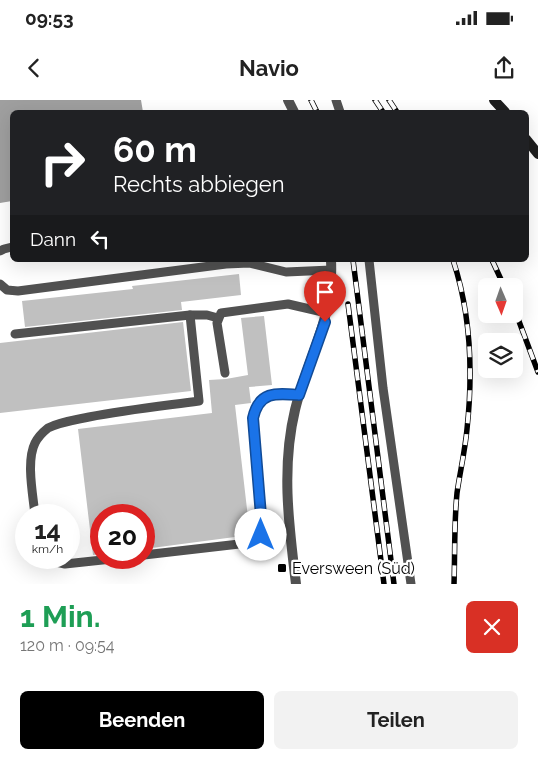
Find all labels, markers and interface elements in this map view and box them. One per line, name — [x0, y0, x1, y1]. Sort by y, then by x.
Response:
text: 09:53 — [25, 7, 74, 29]
icon: back — [20, 54, 48, 82]
icon: share — [490, 54, 518, 82]
text: Navio — [239, 55, 299, 81]
text: 60 m — [113, 129, 197, 170]
icon: right — [30, 130, 95, 195]
text: Rechts abbiegen — [113, 171, 285, 197]
icon: left — [86, 225, 114, 253]
text: Dann — [30, 228, 76, 250]
pin — [304, 271, 346, 322]
icon: arrive — [311, 278, 339, 306]
north arrow — [478, 278, 522, 322]
map controls — [478, 278, 523, 378]
button: layers — [478, 333, 523, 378]
speed limit sign: 20 — [90, 504, 155, 569]
position arrow — [234, 508, 286, 560]
text: 14 — [34, 515, 61, 545]
text: km/h — [32, 542, 63, 556]
place label: Eversween (Süd) — [292, 559, 415, 578]
marker: Eversween (Süd) — [276, 562, 288, 574]
text: 1 Min. — [20, 599, 101, 634]
button: close — [466, 601, 518, 653]
text: 120 m · 09:54 — [20, 636, 115, 655]
button: Beenden — [20, 691, 264, 749]
button: Teilen — [274, 691, 518, 749]

